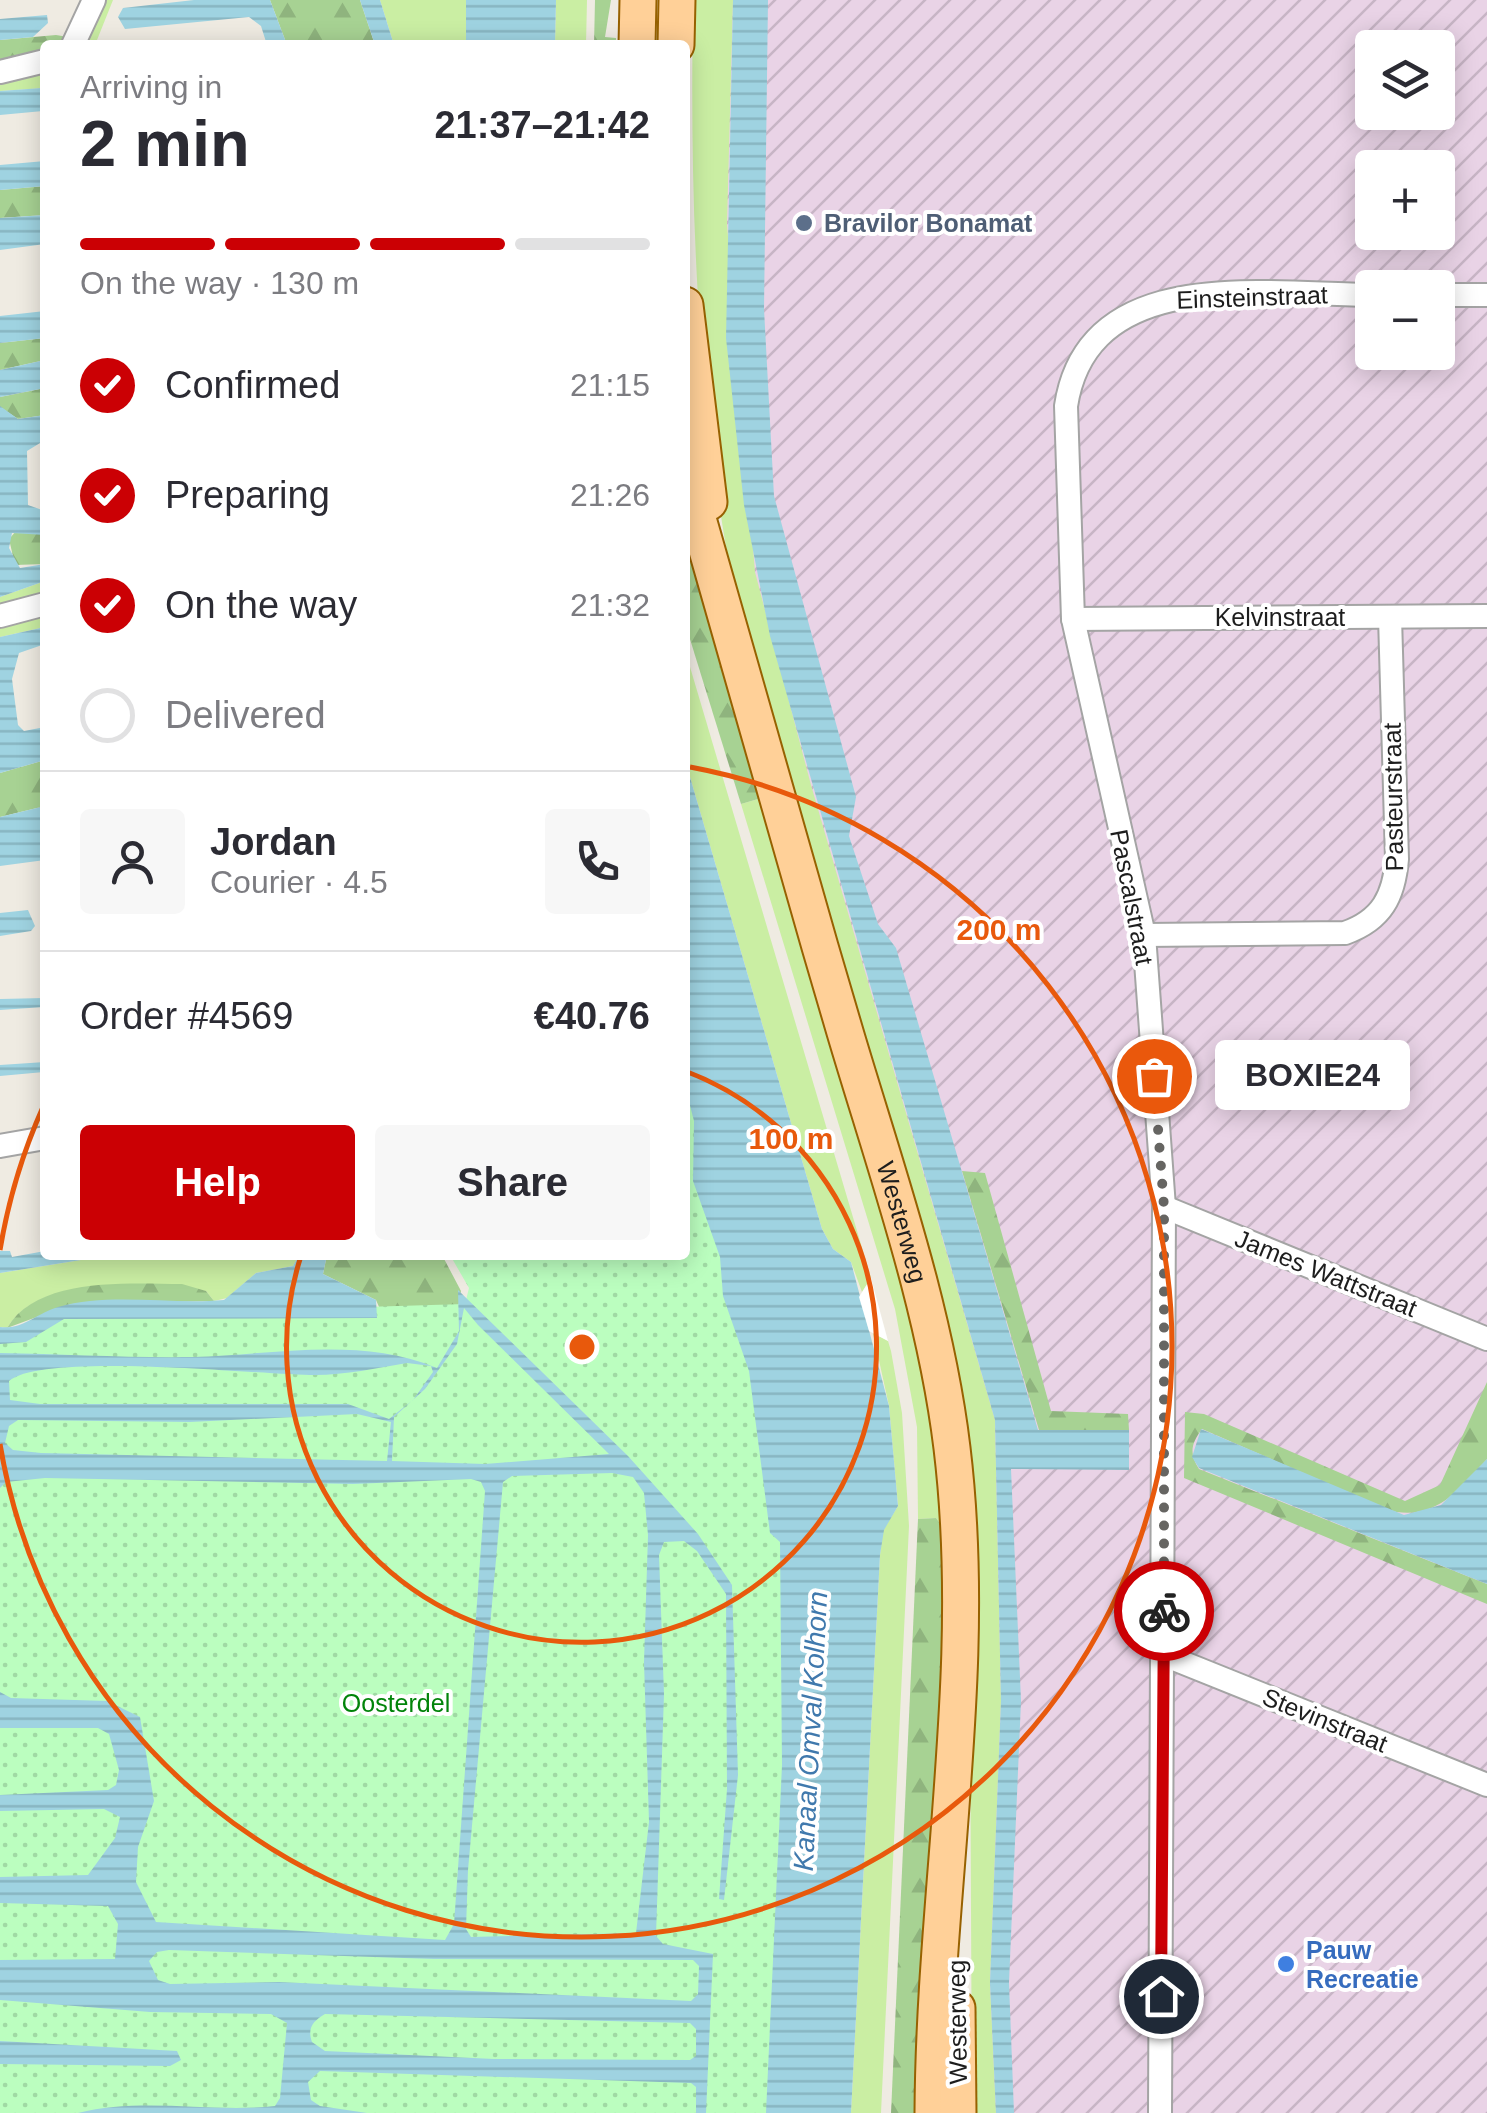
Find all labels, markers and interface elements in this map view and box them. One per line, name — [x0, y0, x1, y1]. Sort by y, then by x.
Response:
map controls — [1355, 30, 1455, 370]
button: layers — [1355, 30, 1455, 130]
text: Arriving in — [80, 69, 222, 105]
text: 21:37–21:42 — [434, 104, 650, 146]
text: 2 min — [80, 107, 250, 180]
button: + — [1355, 150, 1455, 250]
place label: Bravilor Bonamat — [824, 209, 1033, 237]
marker: Bravilor Bonamat — [793, 212, 815, 234]
text: On the way · 130 m — [80, 265, 359, 301]
button: − — [1355, 270, 1455, 370]
street label: Einsteinstraat — [1176, 280, 1328, 314]
icon: check — [80, 358, 135, 413]
text: Confirmed — [165, 364, 340, 406]
text: 21:15 — [570, 367, 650, 403]
icon: check — [80, 468, 135, 523]
text: Preparing — [165, 474, 330, 516]
text: 21:26 — [570, 477, 650, 513]
icon: check — [80, 578, 135, 633]
text: On the way — [165, 584, 357, 626]
text: 21:32 — [570, 587, 650, 623]
street label: Kelvinstraat — [1215, 603, 1345, 631]
text: Delivered — [165, 694, 326, 736]
street label: Pasteurstraat — [1378, 722, 1408, 872]
button: person — [80, 809, 185, 914]
button: phone — [545, 809, 650, 914]
text: Jordan — [210, 821, 337, 863]
street label: Pascalstraat — [1105, 827, 1159, 967]
text: Courier · 4.5 — [210, 864, 388, 900]
text: 200 m — [956, 913, 1042, 946]
text: Order #4569 — [80, 995, 293, 1037]
text: €40.76 — [534, 995, 650, 1037]
pin — [1112, 1034, 1197, 1119]
callout: BOXIE24 — [1214, 1041, 1409, 1111]
icon: bag — [1127, 1049, 1182, 1104]
text: BOXIE24 — [1245, 1057, 1380, 1093]
text: 100 m — [748, 1122, 834, 1155]
button: Help — [80, 1125, 355, 1240]
button: Share — [375, 1125, 650, 1240]
street label: Westerweg — [871, 1158, 933, 1286]
street label: James Wattstraat — [1231, 1224, 1421, 1322]
centre of rings — [564, 1329, 600, 1365]
courier — [1114, 1561, 1214, 1661]
icon: bike — [1137, 1584, 1192, 1639]
water label: Kanaal Omval Kolhorn — [788, 1590, 833, 1872]
street label: Stevinstraat — [1259, 1682, 1391, 1758]
park label: Oosterdel — [342, 1689, 450, 1717]
place label: Pauw Recreatie — [1306, 1936, 1419, 1993]
marker: Pauw Recreatie — [1275, 1953, 1297, 1975]
pin — [1119, 1954, 1204, 2039]
street label: Westerweg — [942, 1959, 972, 2085]
icon: home — [1134, 1969, 1189, 2024]

